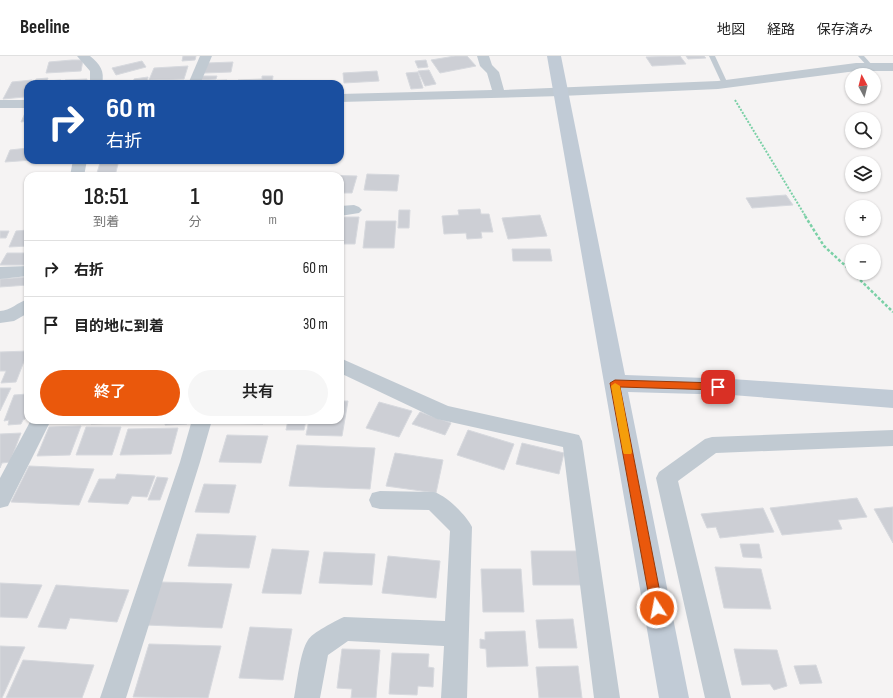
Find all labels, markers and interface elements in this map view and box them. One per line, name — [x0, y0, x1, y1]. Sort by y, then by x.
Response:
text: Beeline — [20, 16, 70, 39]
text: 地図 — [717, 21, 745, 38]
text: 経路 — [767, 21, 795, 38]
text: 保存済み — [817, 21, 873, 38]
north arrow — [845, 68, 881, 104]
map controls — [845, 68, 881, 280]
text: 60 m — [106, 92, 155, 125]
icon: right — [40, 96, 92, 148]
button: search — [845, 112, 881, 148]
text: 右折 — [106, 131, 142, 152]
button: layers — [845, 156, 881, 192]
text: 18:51 — [84, 182, 128, 211]
text: 1 — [190, 182, 199, 211]
text: 90 — [262, 183, 284, 212]
button: + — [845, 200, 881, 236]
text: m — [269, 212, 277, 228]
text: 到着 — [93, 214, 119, 230]
text: 分 — [188, 214, 201, 230]
button: − — [845, 244, 881, 280]
icon: right — [40, 258, 62, 280]
text: 60 m — [303, 259, 328, 278]
text: 右折 — [74, 261, 104, 280]
icon: arrive — [40, 314, 62, 336]
text: 30 m — [303, 315, 328, 334]
text: 目的地に到着 — [74, 317, 164, 336]
button: 終了 — [40, 370, 180, 416]
button: 共有 — [188, 370, 328, 416]
pin — [701, 370, 735, 404]
icon: arrive — [707, 376, 729, 398]
position arrow — [636, 587, 678, 629]

